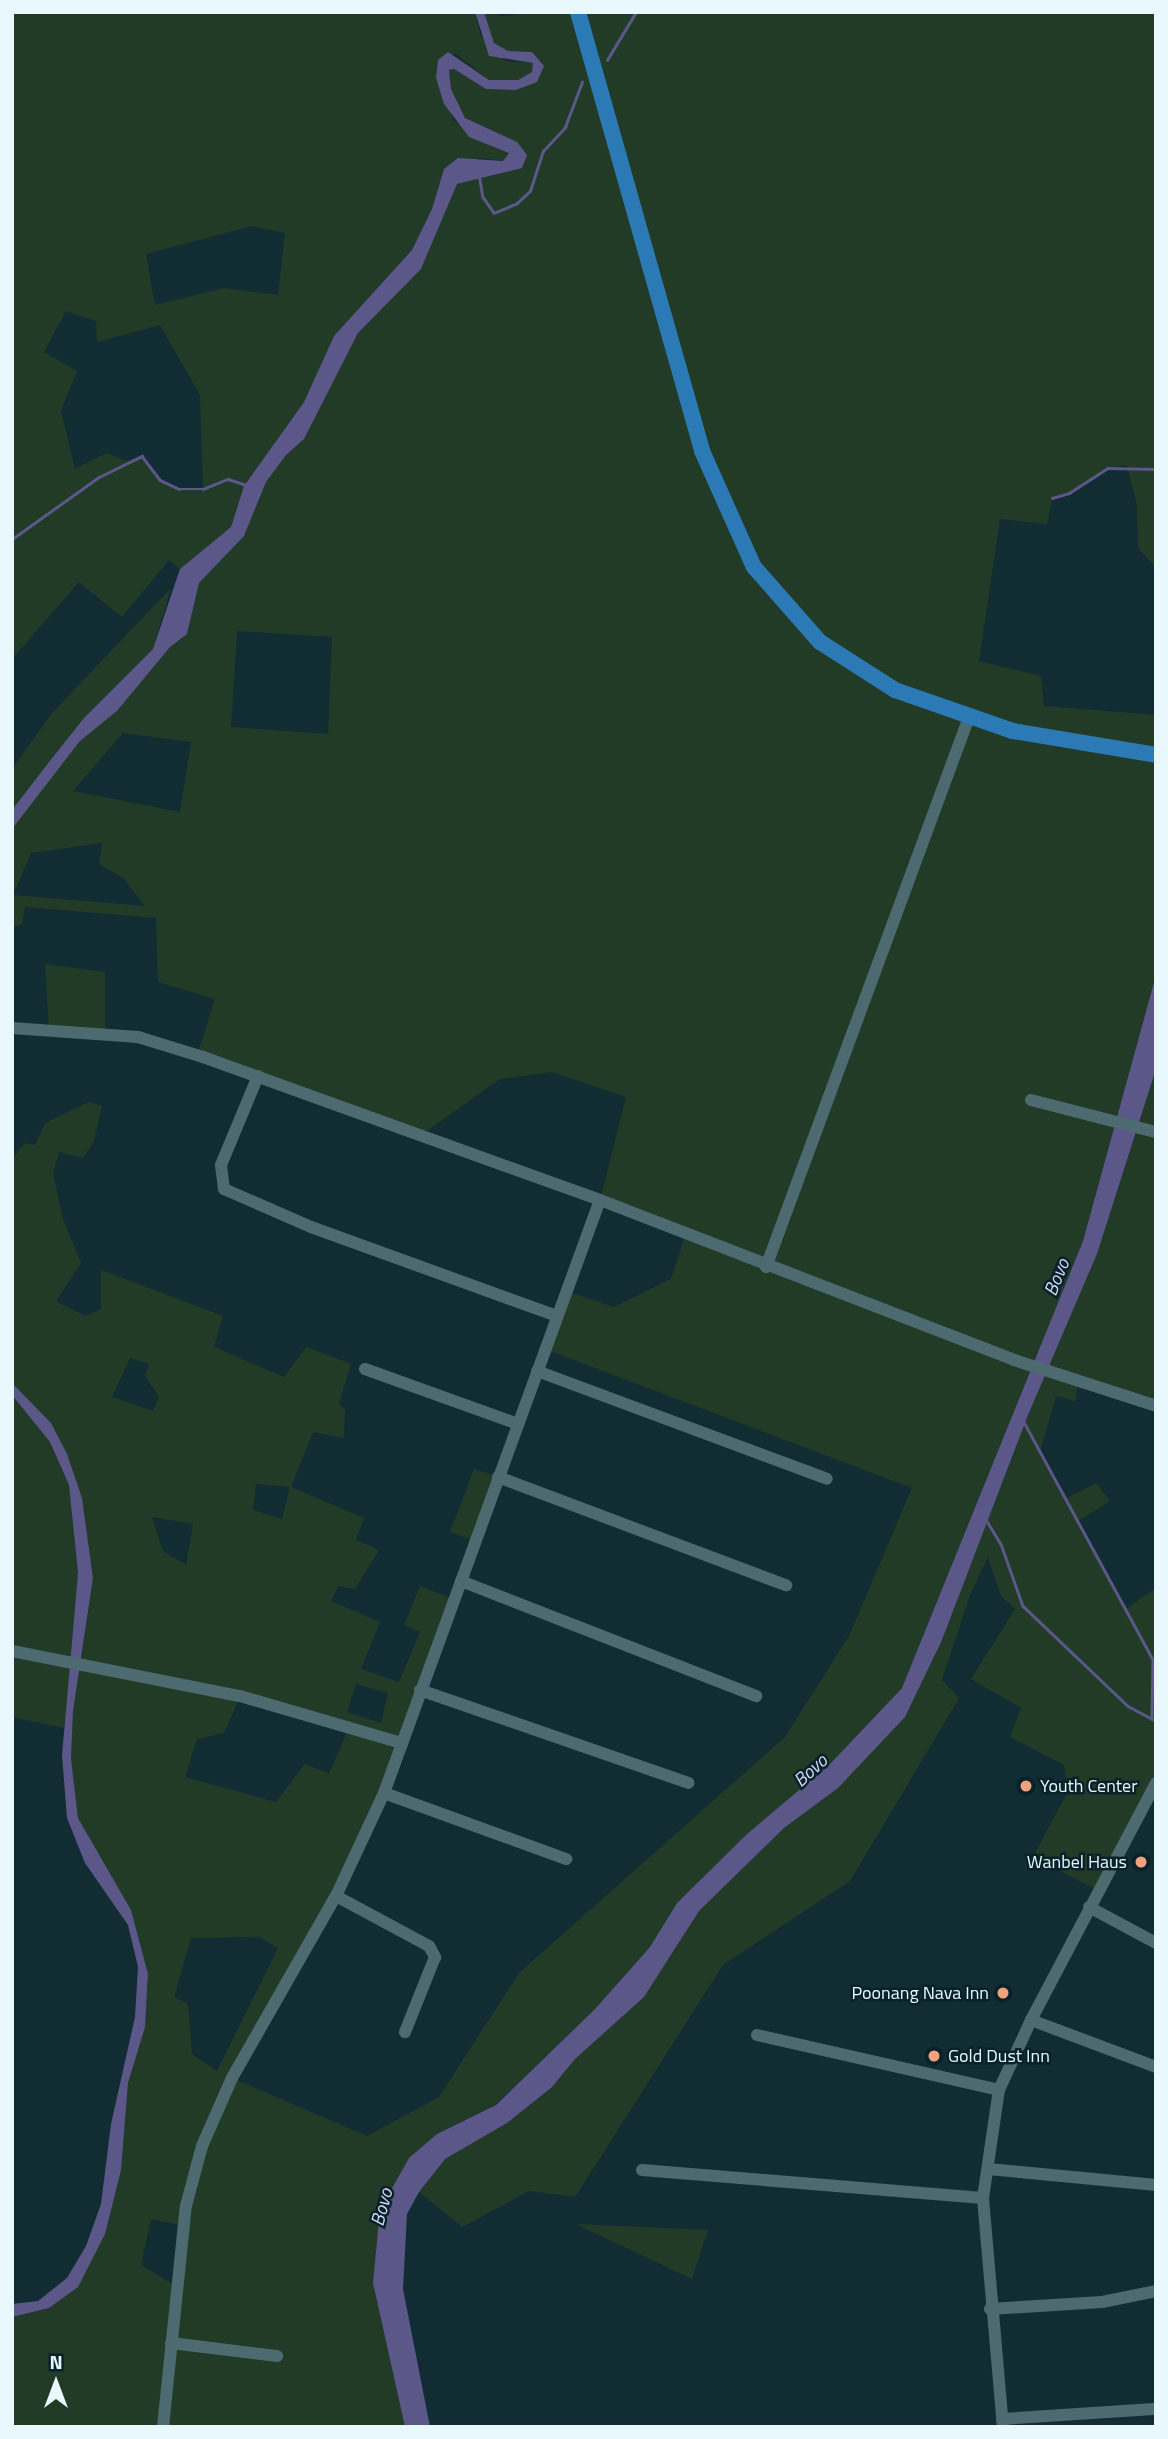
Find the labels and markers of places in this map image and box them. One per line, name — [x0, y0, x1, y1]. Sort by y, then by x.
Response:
place label: Youth Center — [1040, 1775, 1137, 1797]
marker: Youth Center — [1018, 1778, 1034, 1794]
place label: Wanbel Haus — [1027, 1851, 1127, 1873]
marker: Wanbel Haus — [1133, 1854, 1149, 1870]
place label: Poonang Nava Inn — [851, 1982, 989, 2004]
marker: Poonang Nava Inn — [995, 1985, 1011, 2001]
place label: Gold Dust Inn — [948, 2045, 1050, 2067]
marker: Gold Dust Inn — [926, 2048, 942, 2064]

